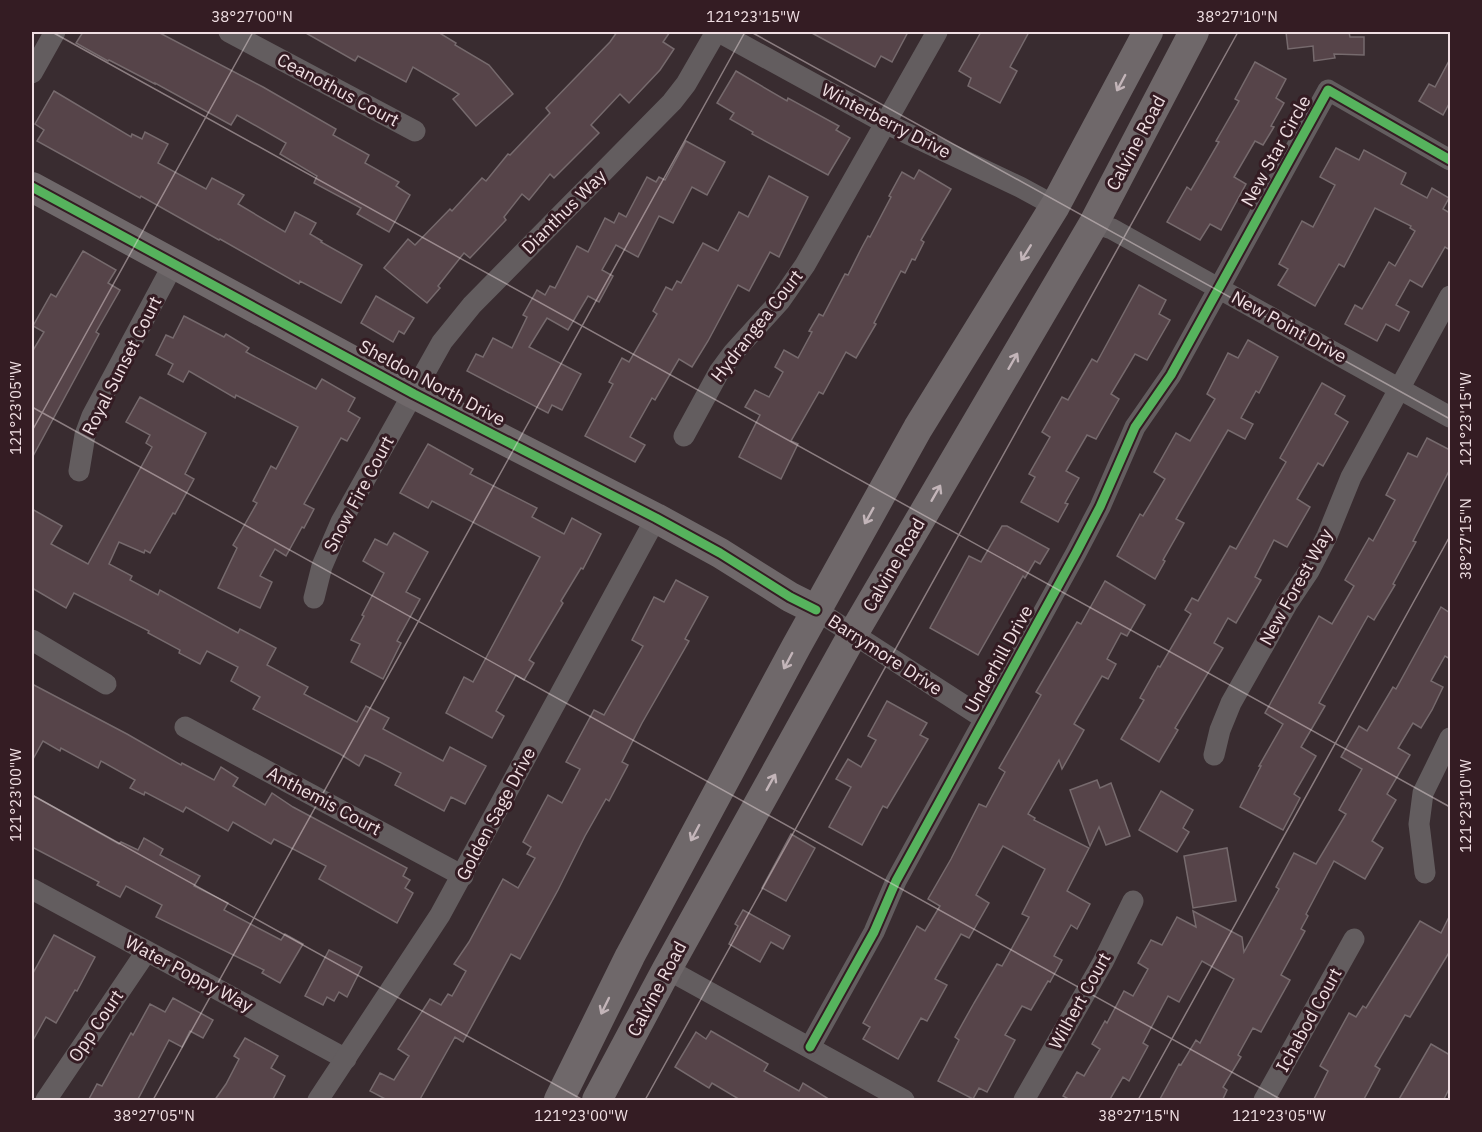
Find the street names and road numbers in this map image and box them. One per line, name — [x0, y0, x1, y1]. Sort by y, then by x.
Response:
street label: Ceanothus Court — [273, 48, 403, 131]
street label: Winterberry Drive — [818, 78, 955, 163]
street label: Calvine Road — [1101, 91, 1170, 194]
street label: New Star Circle — [1235, 91, 1316, 210]
street label: Dianthus Way — [516, 164, 611, 259]
street label: Hydrangea Court — [706, 265, 808, 386]
street label: New Point Drive — [1228, 285, 1351, 368]
street label: Royal Sunset Court — [77, 292, 167, 439]
street label: Sheldon North Drive — [355, 334, 509, 431]
street label: Snow Fire Court — [318, 432, 399, 556]
street label: Calvine Road — [857, 514, 930, 616]
street label: New Forest Way — [1254, 524, 1337, 649]
street label: Underhill Drive — [959, 601, 1038, 717]
street label: Barrymore Drive — [824, 609, 947, 700]
street label: Golden Sage Drive — [451, 743, 540, 884]
street label: Anthemis Court — [263, 761, 385, 840]
street label: Water Poppy Way — [121, 930, 257, 1017]
street label: Calvine Road — [622, 937, 691, 1040]
street label: Wilhert Court — [1044, 948, 1116, 1053]
street label: Ichabod Court — [1270, 964, 1347, 1076]
street label: Opp Court — [63, 985, 128, 1066]

